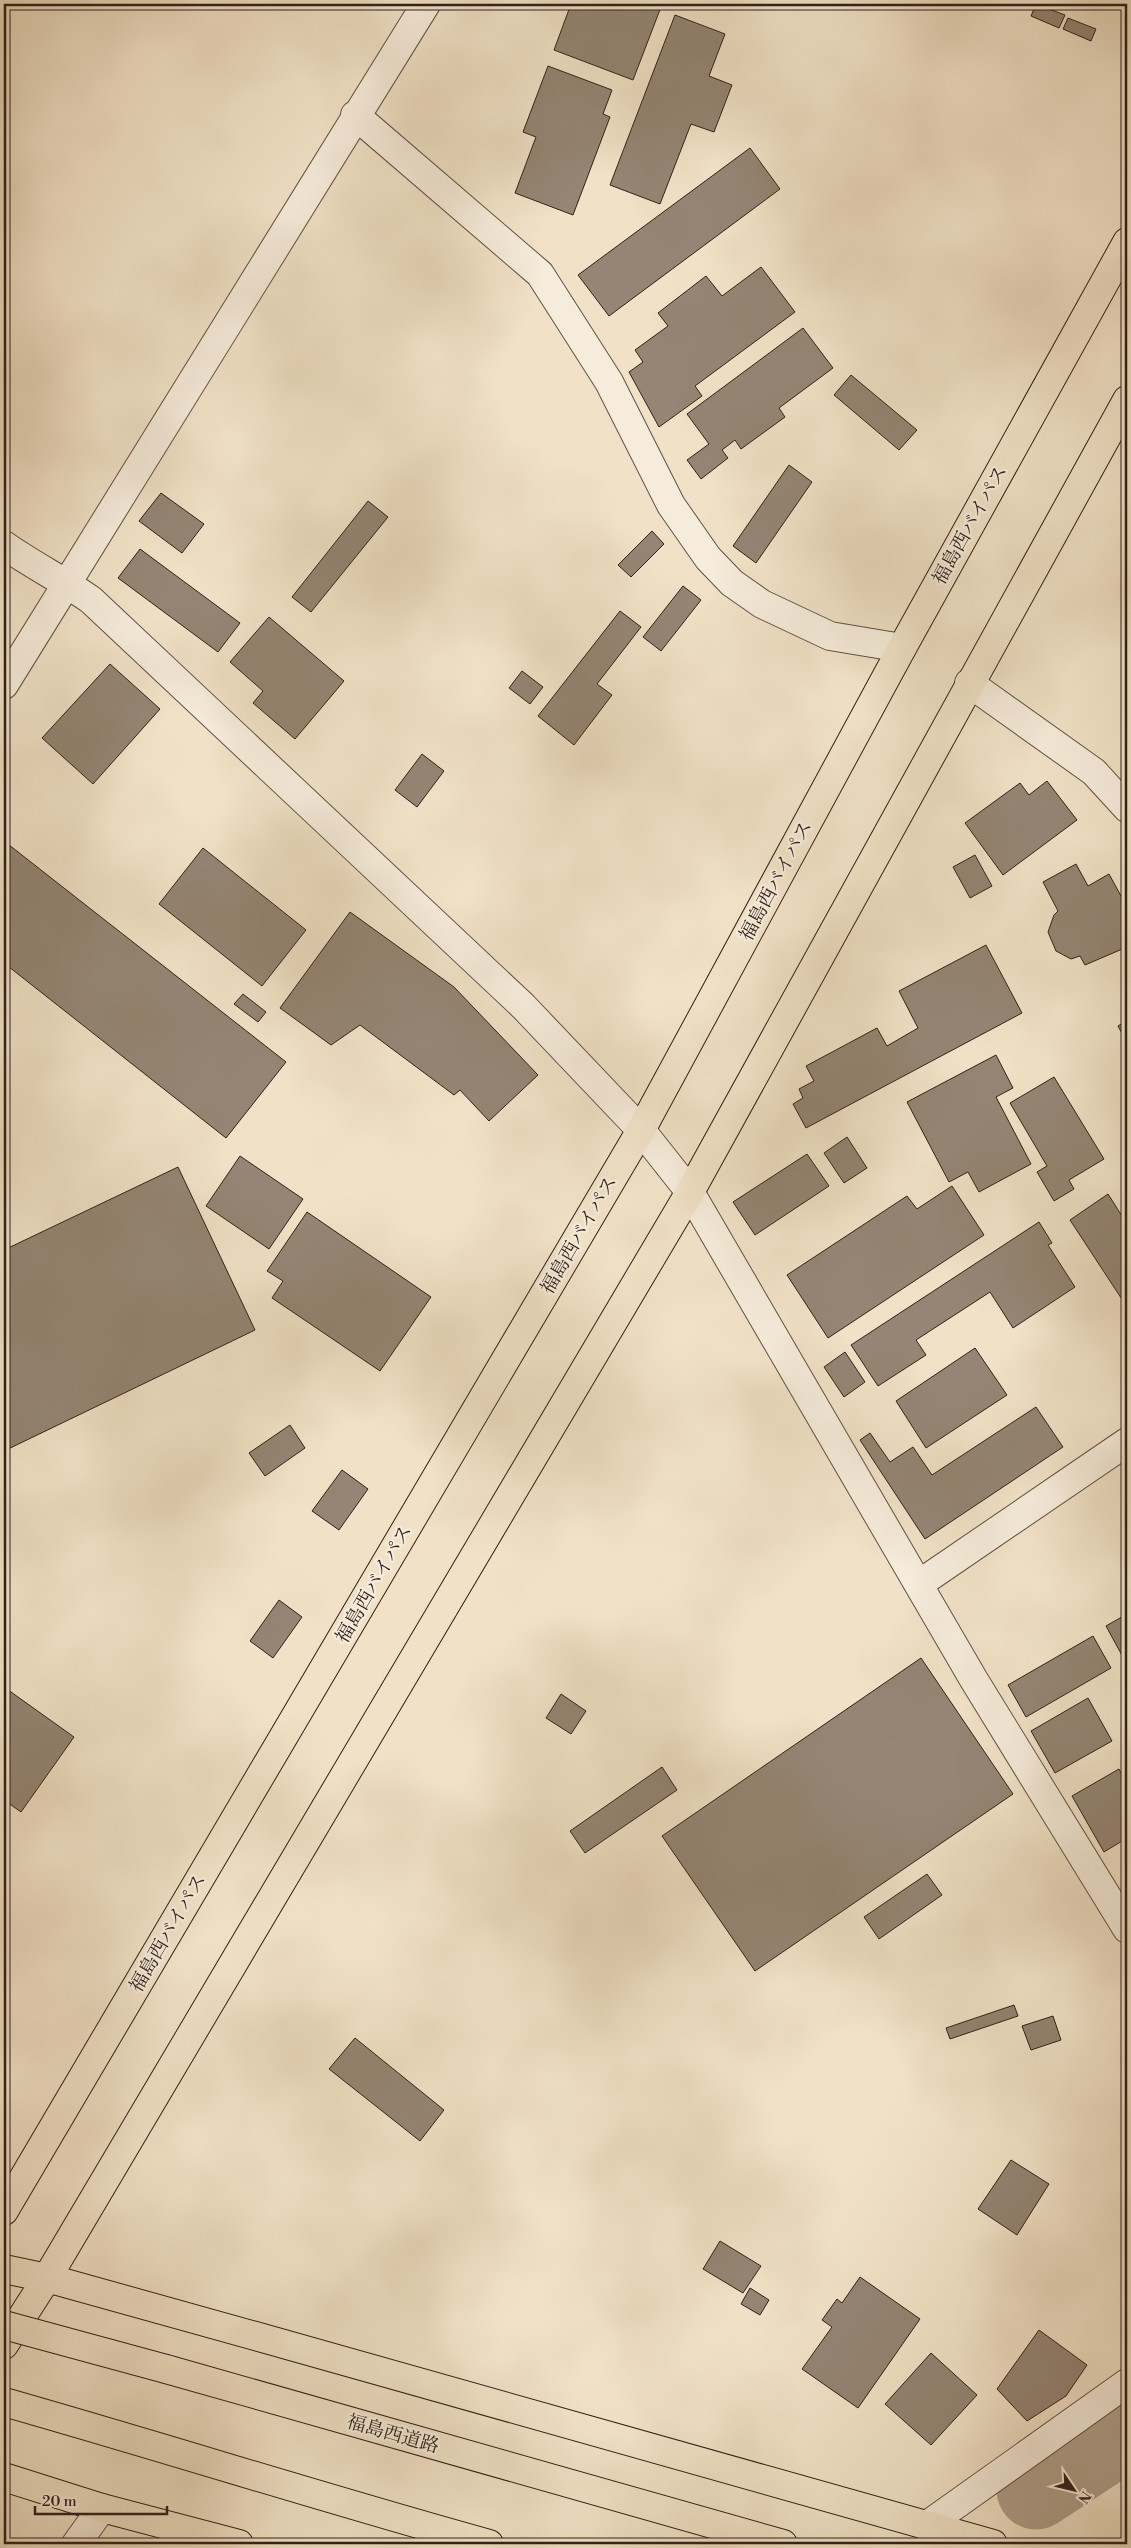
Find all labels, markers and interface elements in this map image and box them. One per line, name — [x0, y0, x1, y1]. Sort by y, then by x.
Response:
street label: 福島西バイパス — [927, 461, 1013, 589]
street label: 福島西バイパス — [734, 817, 818, 945]
street label: 福島西バイパス — [535, 1172, 623, 1298]
street label: 福島西バイパス — [330, 1521, 418, 1647]
street label: 福島西バイパス — [124, 1870, 212, 1996]
street label: 福島西道路 — [344, 2409, 442, 2459]
north arrow — [1048, 2466, 1098, 2516]
scale bar — [35, 2483, 168, 2515]
text: N — [1073, 2487, 1094, 2507]
text: 20 m — [42, 2492, 77, 2511]

